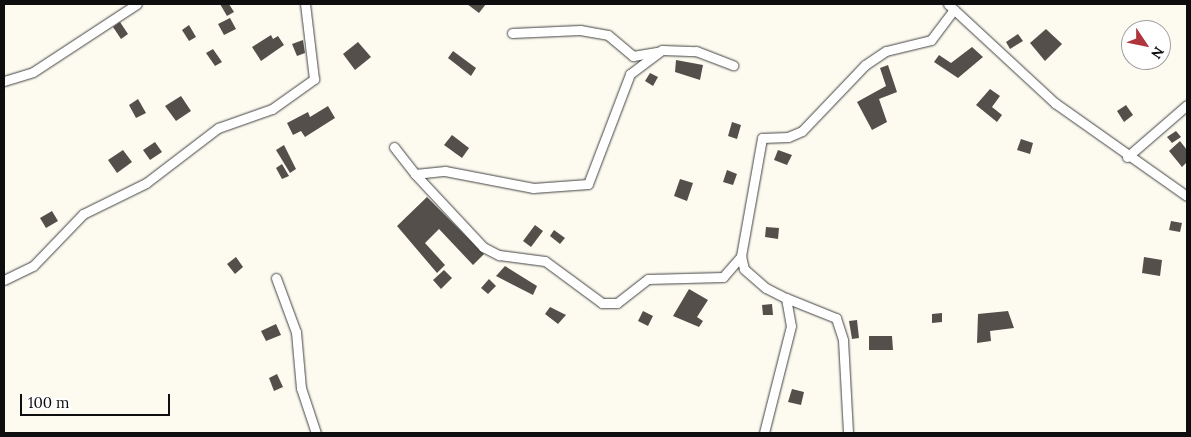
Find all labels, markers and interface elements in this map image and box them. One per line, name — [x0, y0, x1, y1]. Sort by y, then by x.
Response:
north arrow — [1121, 20, 1171, 70]
text: N — [1147, 43, 1168, 62]
scale bar — [22, 384, 172, 416]
text: 100 m — [28, 393, 69, 412]

